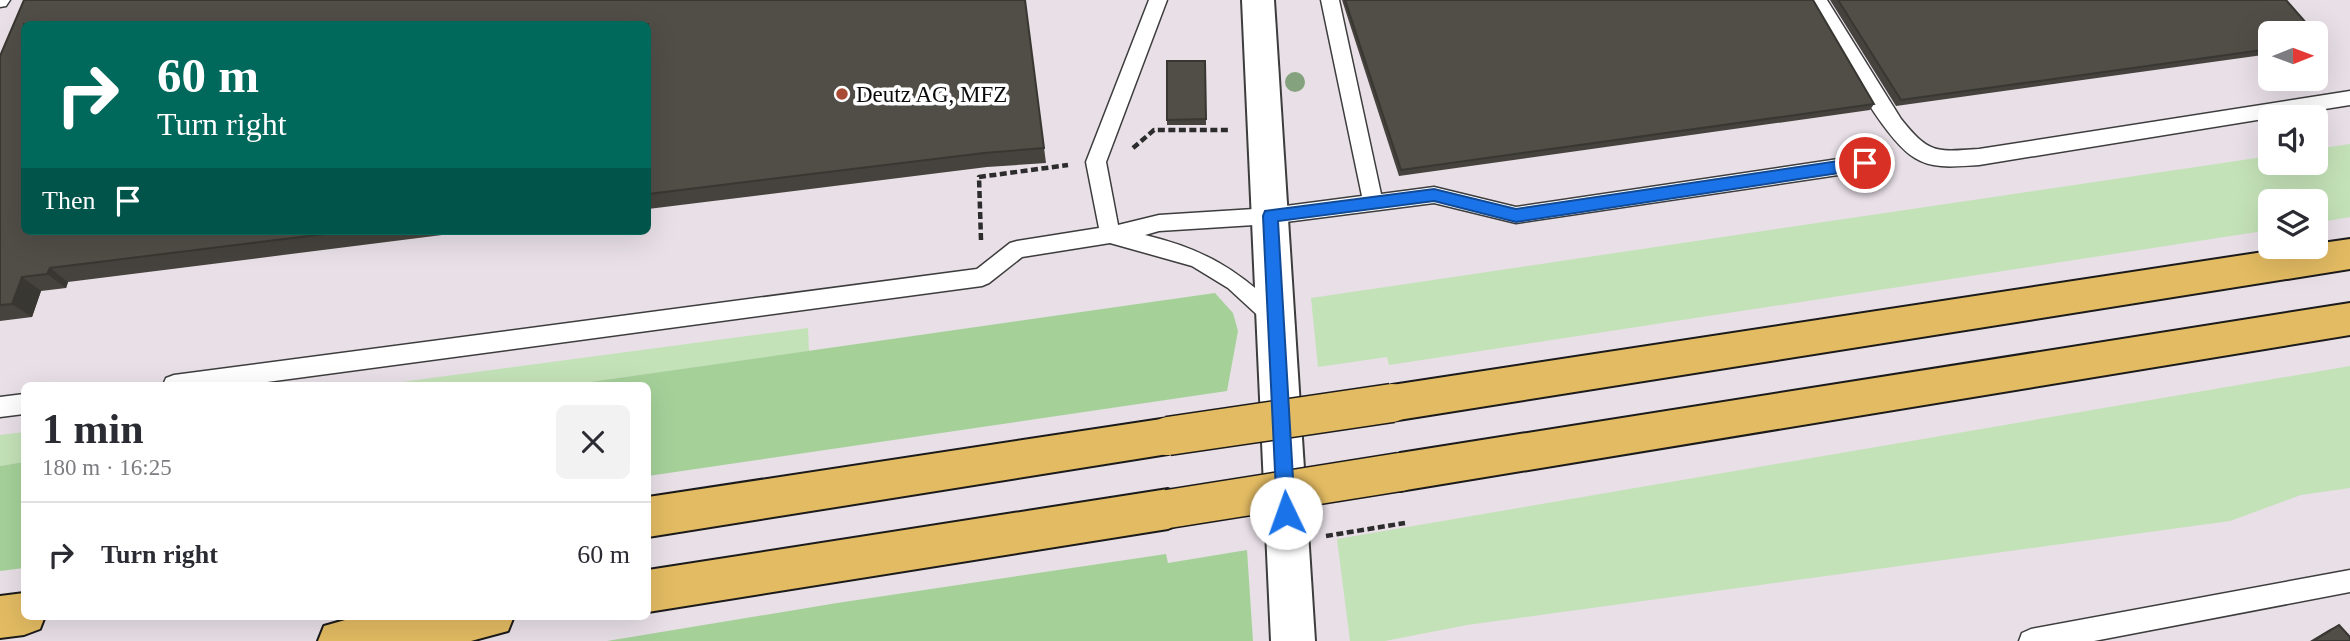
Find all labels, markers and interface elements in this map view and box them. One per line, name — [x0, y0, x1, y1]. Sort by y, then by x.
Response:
north arrow — [2258, 21, 2328, 91]
map controls — [2258, 21, 2328, 259]
text: 60 m — [157, 48, 259, 103]
icon: right — [42, 49, 133, 140]
place label: Deutz AG, MFZ — [856, 82, 1007, 107]
marker: Deutz AG, MFZ — [834, 86, 850, 102]
button: sound — [2258, 105, 2328, 175]
text: Turn right — [157, 106, 287, 142]
pin — [1835, 133, 1895, 193]
icon: arrive — [1846, 144, 1884, 182]
icon: arrive — [109, 182, 147, 220]
text: Then — [42, 186, 95, 215]
button: layers — [2258, 189, 2328, 259]
button: close — [556, 405, 630, 479]
text: 1 min — [42, 406, 144, 452]
text: 180 m · 16:25 — [42, 455, 172, 480]
position arrow — [1249, 476, 1323, 550]
icon: right — [42, 536, 80, 574]
text: Turn right — [101, 540, 218, 569]
text: 60 m — [577, 540, 630, 569]

